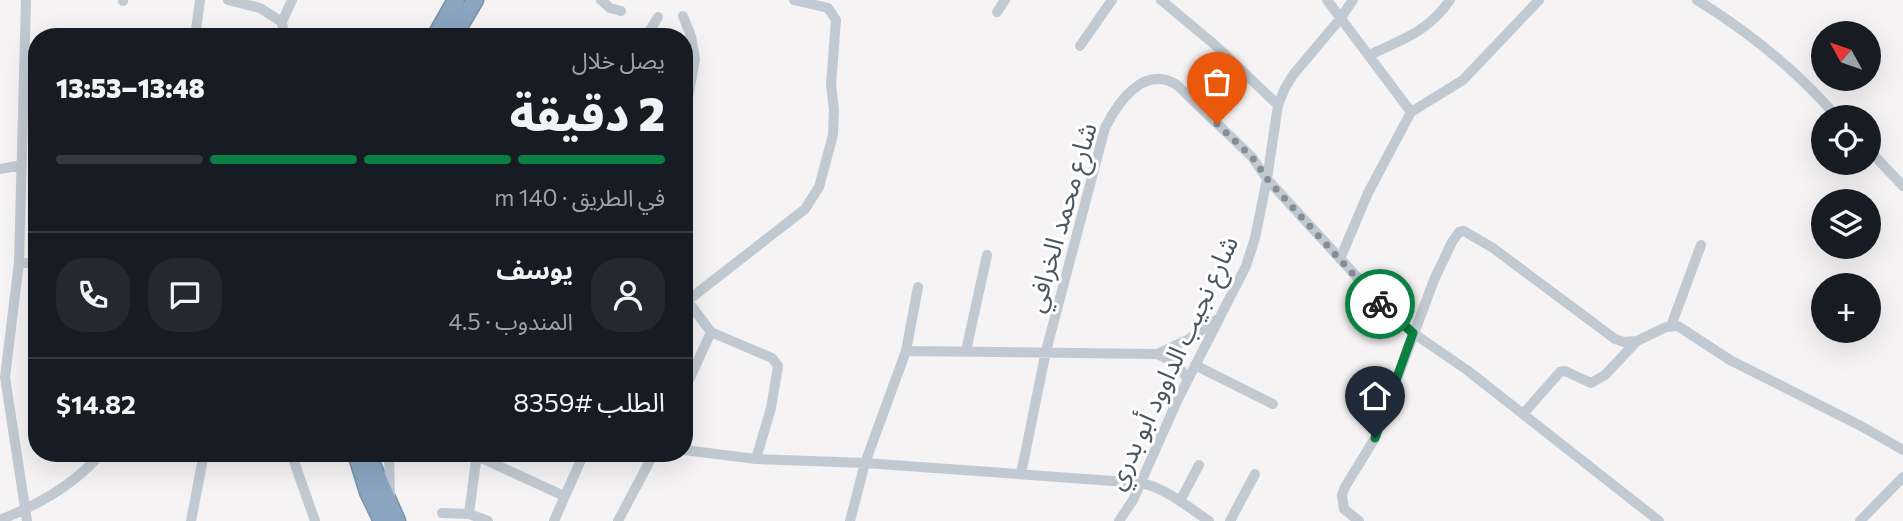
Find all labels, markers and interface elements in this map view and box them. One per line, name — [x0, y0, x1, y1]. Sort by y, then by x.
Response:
north arrow — [1811, 21, 1881, 91]
map controls — [1811, 21, 1881, 343]
text: يصل خلال — [572, 46, 665, 74]
pin — [1187, 52, 1247, 124]
icon: bag — [1198, 63, 1236, 101]
text: 13:48–13:53 — [56, 72, 205, 103]
text: 2 دقيقة — [510, 84, 665, 140]
button: locate — [1811, 105, 1881, 175]
street label: شارع محمد الخرافي — [1018, 119, 1108, 317]
text: في الطريق · 140 m — [494, 183, 665, 211]
button: layers — [1811, 189, 1881, 259]
street label: شارع نجيب الداوود أبو بدري — [1099, 230, 1249, 496]
text: يوسف — [496, 253, 573, 284]
button: phone — [56, 258, 130, 332]
button: chat — [148, 258, 222, 332]
button: person — [591, 258, 665, 332]
courier — [1345, 269, 1415, 339]
button: + — [1811, 273, 1881, 343]
icon: bike — [1361, 285, 1399, 323]
text: المندوب · 4.5 — [448, 307, 573, 335]
pin — [1345, 366, 1405, 438]
icon: home — [1356, 377, 1394, 415]
text: الطلب #8359 — [513, 386, 665, 417]
text: $14.82 — [56, 388, 136, 419]

